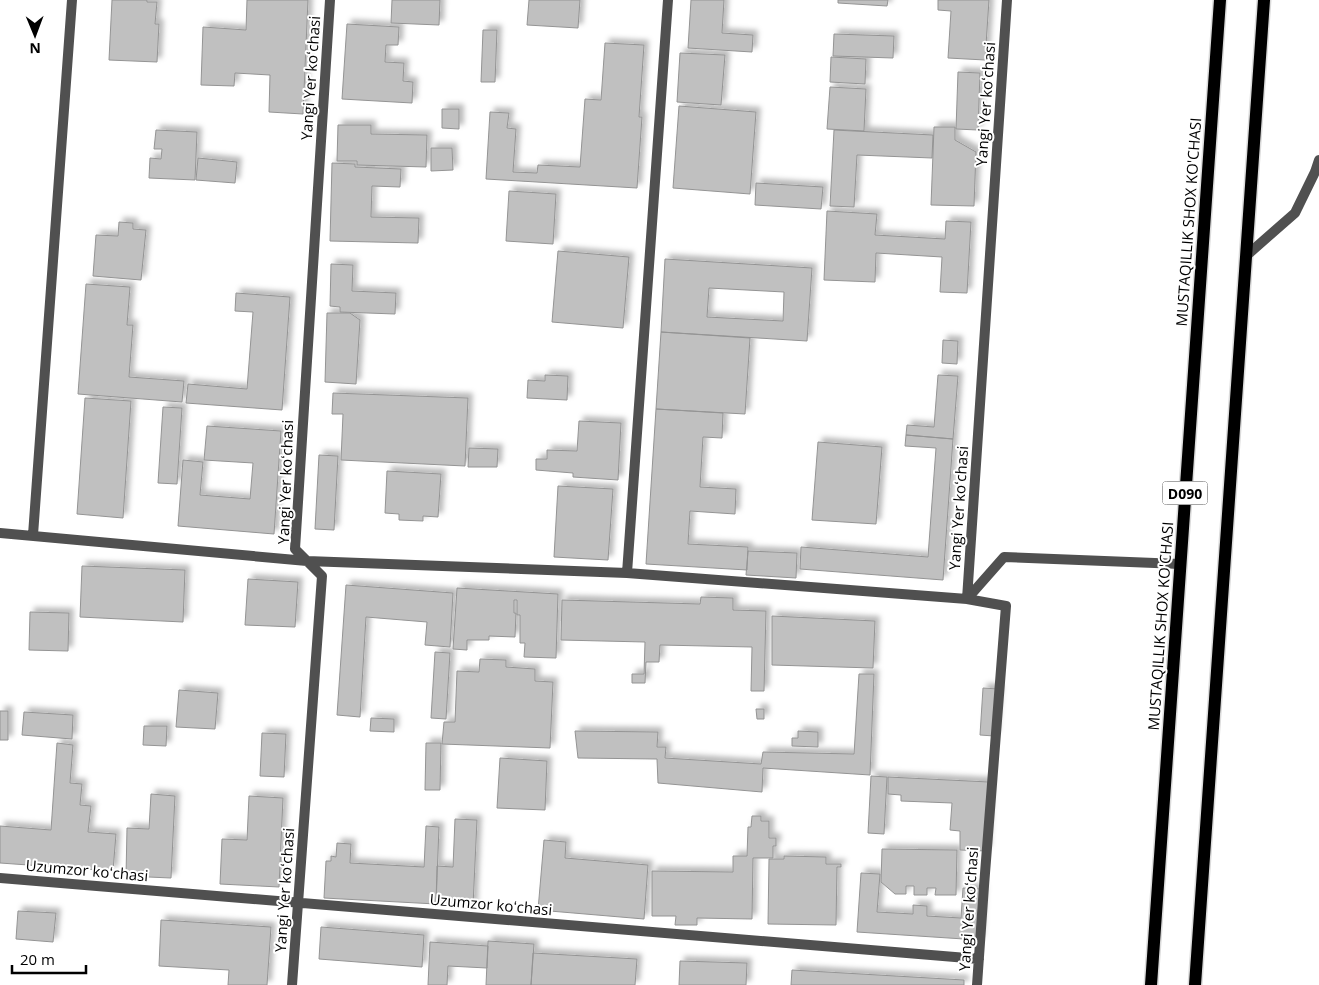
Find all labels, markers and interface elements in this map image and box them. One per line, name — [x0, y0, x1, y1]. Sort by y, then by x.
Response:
north arrow — [10, 10, 60, 60]
street label: Yangi Yer koʻchasi — [296, 15, 324, 141]
text: N — [29, 39, 41, 58]
street label: Yangi Yer koʻchasi — [971, 41, 999, 167]
street label: MUSTAQILLIK SHOX KO'CHASI — [1171, 117, 1205, 327]
street label: Yangi Yer koʻchasi — [273, 419, 297, 545]
street label: Yangi Yer koʻchasi — [944, 445, 972, 571]
road number: D090 — [1162, 482, 1208, 504]
street label: MUSTAQILLIK SHOX KO'CHASI — [1143, 521, 1177, 731]
street label: Yangi Yer koʻchasi — [270, 827, 298, 953]
street label: Yangi Yer koʻchasi — [954, 846, 982, 972]
street label: Uzumzor koʻchasi — [25, 855, 149, 885]
street label: Uzumzor koʻchasi — [429, 889, 553, 919]
scale bar — [12, 942, 86, 974]
text: 20 m — [20, 949, 55, 969]

